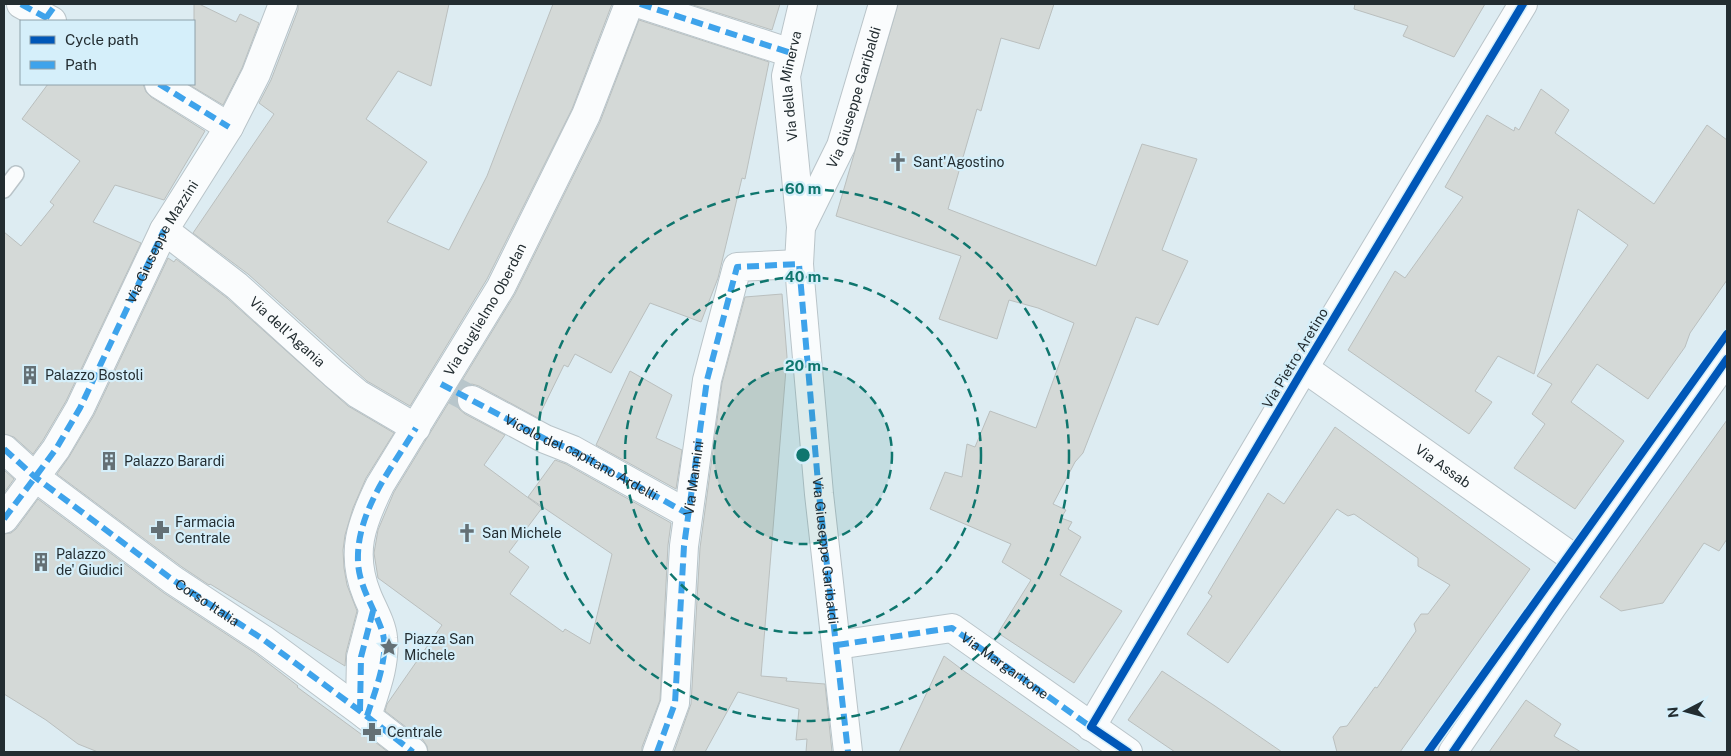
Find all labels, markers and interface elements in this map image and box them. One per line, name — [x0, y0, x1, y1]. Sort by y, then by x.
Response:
legend — [20, 20, 195, 85]
street label: Via Giuseppe Garibaldi — [823, 25, 884, 171]
street label: Via della Minerva — [777, 29, 804, 142]
text: Cycle path — [65, 31, 139, 48]
text: Path — [65, 56, 97, 73]
church icon: Sant'Agostino — [887, 151, 909, 173]
place label: Sant'Agostino — [913, 154, 1005, 170]
street label: Via Giuseppe Mazzini — [122, 177, 201, 306]
text: 60 m — [785, 180, 821, 197]
street label: Via Guglielmo Oberdan — [441, 241, 529, 379]
text: 40 m — [785, 268, 821, 285]
street label: Via dell'Agania — [246, 293, 329, 370]
street label: Via Pietro Aretino — [1259, 305, 1331, 411]
text: 20 m — [785, 357, 821, 374]
building icon: Palazzo Bostoli — [19, 364, 41, 386]
place label: Palazzo Bostoli — [45, 367, 143, 383]
street label: Vicolo del capitano Ardelli — [502, 411, 660, 503]
street label: Via Mannini — [680, 440, 707, 517]
street label: Via Assab — [1412, 441, 1474, 491]
centre of rings — [794, 446, 812, 464]
building icon: Palazzo Barardi — [98, 450, 120, 472]
place label: Palazzo Barardi — [124, 453, 225, 469]
street label: Via Giuseppe Garibaldi — [810, 477, 842, 625]
place label: Farmacia Centrale — [175, 514, 235, 546]
pharmacy icon: Farmacia Centrale — [149, 519, 171, 541]
church icon: San Michele — [456, 522, 478, 544]
place label: San Michele — [482, 525, 562, 541]
place label: Palazzo de' Giudici — [56, 546, 123, 578]
building icon: Palazzo de' Giudici — [30, 551, 52, 573]
street label: Corso Italia — [172, 576, 242, 630]
street label: Via Margaritone — [958, 629, 1052, 702]
place label: Piazza San Michele — [404, 631, 474, 663]
place icon: Piazza San Michele — [378, 636, 400, 658]
north arrow — [1661, 686, 1711, 736]
text: N — [1665, 706, 1682, 719]
pharmacy icon: Centrale — [361, 721, 383, 743]
place label: Centrale — [387, 724, 443, 740]

